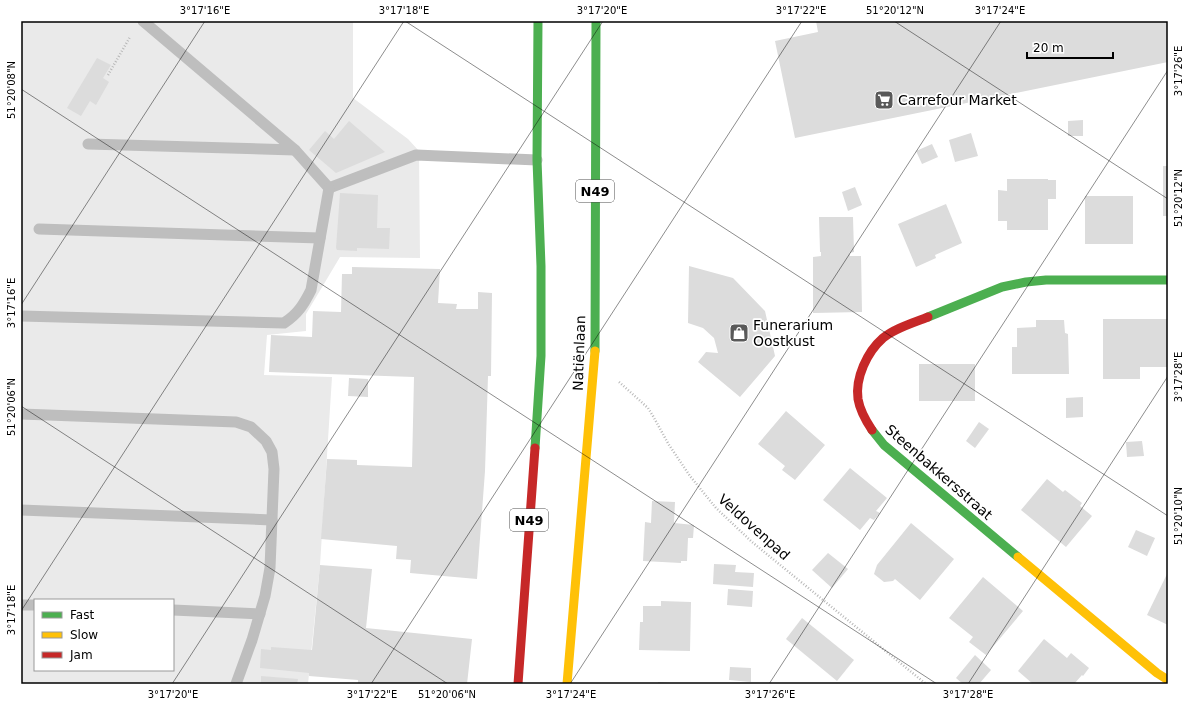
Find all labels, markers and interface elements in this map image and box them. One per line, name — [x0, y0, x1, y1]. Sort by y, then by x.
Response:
text: 3°17'16"E — [180, 5, 230, 16]
text: 3°17'18"E — [379, 5, 429, 16]
text: 3°17'20"E — [577, 5, 627, 16]
text: 3°17'22"E — [776, 5, 826, 16]
text: 51°20'12"N — [866, 5, 924, 16]
text: 3°17'24"E — [975, 5, 1025, 16]
scale bar — [1027, 34, 1113, 60]
text: 20 m — [1033, 41, 1064, 55]
text: 3°17'26"E — [1173, 46, 1184, 96]
text: 51°20'08"N — [6, 61, 17, 119]
supermarket icon: Carrefour Market — [873, 89, 895, 111]
place label: Carrefour Market — [898, 92, 1017, 108]
text: 51°20'12"N — [1173, 169, 1184, 227]
road number: N49 — [576, 180, 614, 202]
text: 3°17'16"E — [6, 278, 17, 328]
street label: Natiënlaan — [570, 315, 588, 391]
place label: Funerarium Oostkust — [753, 317, 833, 349]
shop icon: Funerarium Oostkust — [728, 322, 750, 344]
text: 3°17'28"E — [1173, 352, 1184, 402]
text: 51°20'06"N — [6, 378, 17, 436]
street label: Steenbakkersstraat — [882, 421, 996, 523]
text: 51°20'10"N — [1173, 487, 1184, 545]
street label: Veldovenpad — [715, 491, 793, 563]
road number: N49 — [510, 509, 548, 531]
text: 3°17'18"E — [6, 585, 17, 635]
legend — [34, 599, 174, 671]
text: Fast — [70, 608, 94, 622]
text: Slow — [70, 628, 98, 642]
text: Jam — [69, 648, 93, 662]
text: 3°17'20"E — [148, 689, 198, 700]
text: 3°17'22"E — [347, 689, 397, 700]
text: 51°20'06"N — [418, 689, 476, 700]
text: 3°17'24"E — [546, 689, 596, 700]
text: 3°17'26"E — [745, 689, 795, 700]
text: 3°17'28"E — [943, 689, 993, 700]

